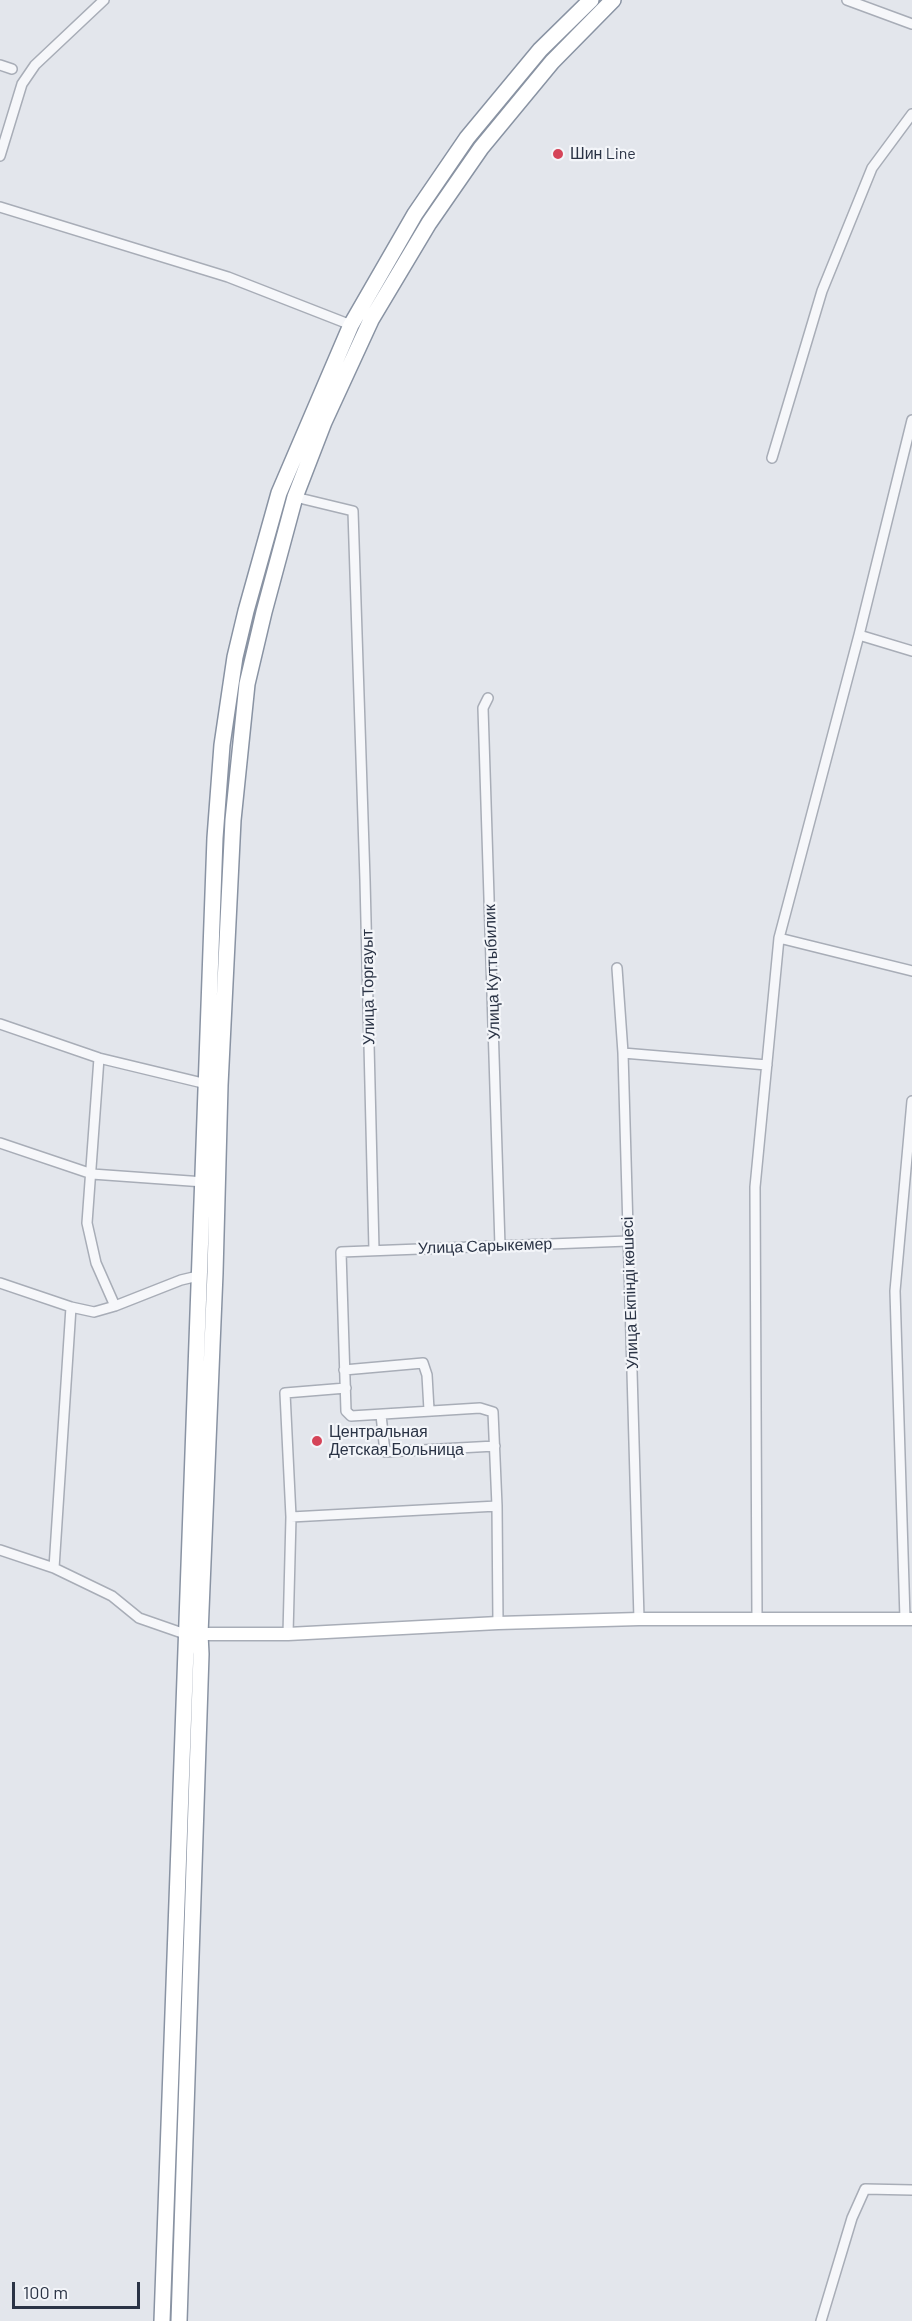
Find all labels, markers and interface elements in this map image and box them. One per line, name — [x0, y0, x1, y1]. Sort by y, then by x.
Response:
place label: Шин Line — [570, 144, 636, 164]
marker: Шин Line — [551, 147, 565, 161]
street label: Улица Куттыбилик — [480, 904, 504, 1040]
street label: Улица Торгауыт — [357, 929, 379, 1045]
street label: Улица Екпінді көшесі — [618, 1216, 642, 1370]
street label: Улица Сарыкемер — [417, 1234, 553, 1258]
place label: Центральная Детская Больница — [329, 1422, 464, 1460]
marker: Центральная Детская Больница — [310, 1434, 324, 1448]
scale bar — [15, 2270, 142, 2308]
text: 100 m — [23, 2281, 68, 2303]

